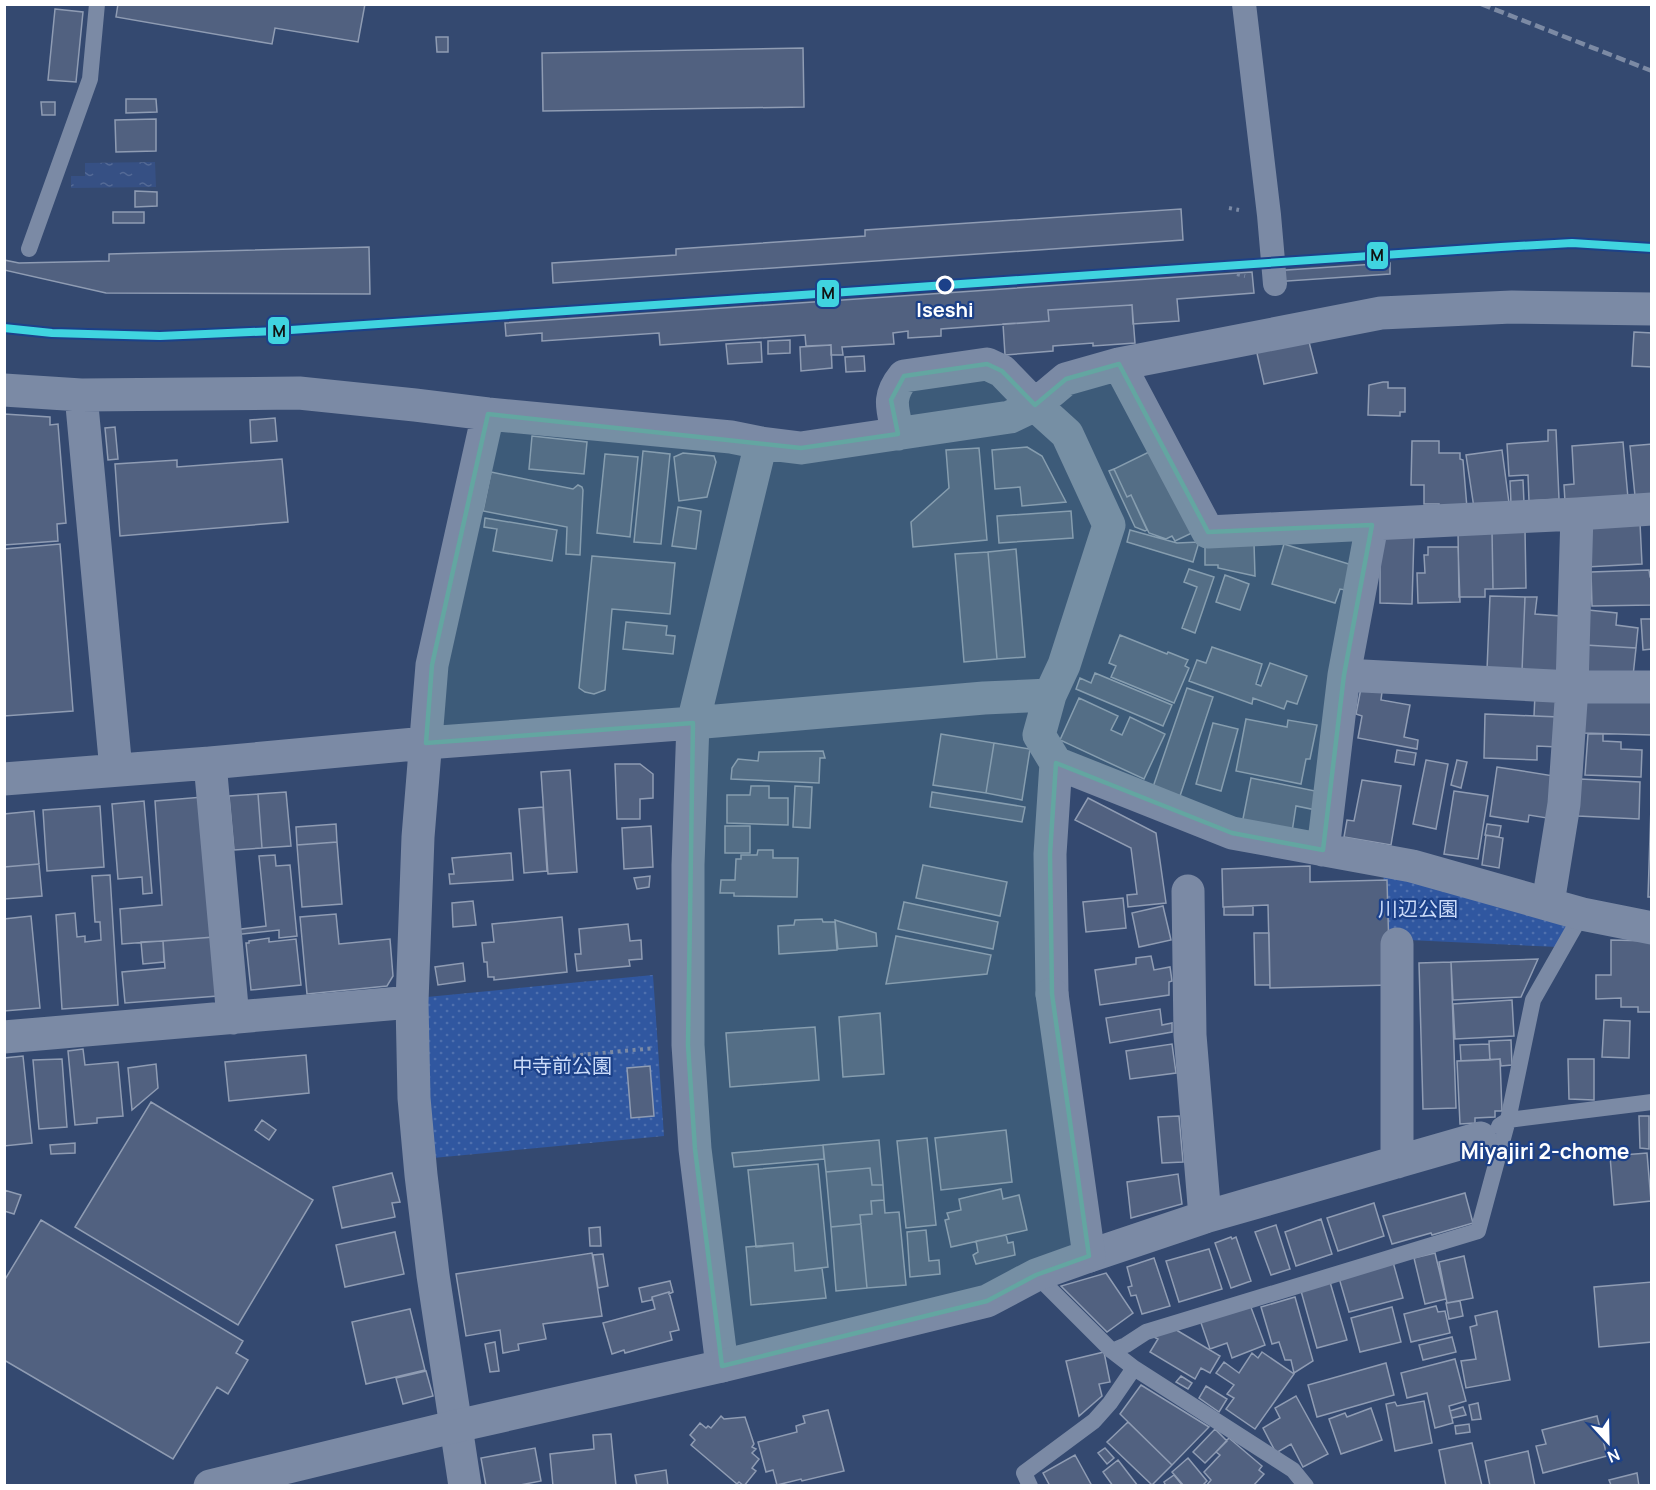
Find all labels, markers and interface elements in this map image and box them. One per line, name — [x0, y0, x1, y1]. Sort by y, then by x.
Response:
line badge: M — [1366, 241, 1389, 270]
text: M — [1370, 244, 1384, 266]
marker: Iseshi — [936, 276, 954, 294]
line badge: M — [816, 279, 840, 308]
text: M — [821, 282, 835, 304]
place label: Iseshi — [916, 296, 974, 323]
line badge: M — [267, 316, 290, 345]
text: M — [272, 320, 286, 342]
park label: 川辺公園 — [1378, 895, 1458, 922]
park label: 中寺前公園 — [512, 1052, 612, 1079]
district label: Miyajiri 2-chome — [1461, 1137, 1629, 1165]
north arrow — [1578, 1412, 1638, 1472]
text: N — [1604, 1444, 1623, 1468]

